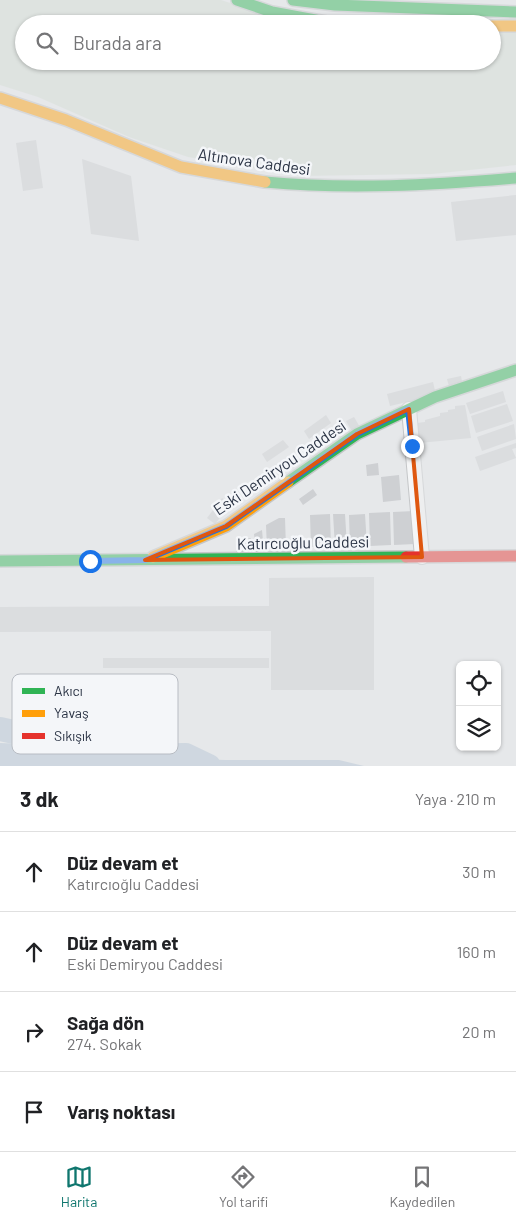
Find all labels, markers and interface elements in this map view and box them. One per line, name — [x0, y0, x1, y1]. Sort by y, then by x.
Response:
search box — [15, 15, 501, 70]
icon: search — [33, 29, 61, 57]
text: Burada ara — [73, 31, 162, 54]
street label: Altınova Caddesi — [197, 144, 311, 178]
street label: Eski Demiryou Caddesi — [209, 416, 349, 518]
route end — [401, 435, 424, 458]
street label: Katırcıoğlu Caddesi — [237, 531, 369, 553]
route start — [79, 550, 102, 573]
map controls — [456, 661, 501, 751]
button: locate — [456, 661, 501, 706]
legend — [12, 674, 178, 754]
text: Akıcı — [54, 682, 83, 699]
text: Yavaş — [54, 704, 89, 721]
button: layers — [456, 706, 501, 751]
text: Sıkışık — [54, 727, 92, 744]
text: 3 dk — [20, 786, 59, 811]
text: Yaya · 210 m — [415, 789, 496, 808]
text: Düz devam et — [67, 851, 179, 874]
icon: ahead — [20, 858, 48, 886]
text: 30 m — [462, 862, 496, 881]
text: Katırcıoğlu Caddesi — [67, 874, 199, 893]
text: Düz devam et — [67, 931, 179, 954]
icon: ahead — [20, 938, 48, 966]
text: 160 m — [457, 942, 496, 961]
text: Eski Demiryou Caddesi — [67, 954, 223, 973]
text: Sağa dön — [67, 1011, 144, 1034]
icon: right — [20, 1018, 48, 1046]
text: 20 m — [462, 1022, 496, 1041]
text: 274. Sokak — [67, 1034, 142, 1053]
icon: arrive — [20, 1098, 48, 1126]
text: Varış noktası — [67, 1100, 175, 1123]
tab: Harita — [61, 1163, 97, 1210]
tab: Yol tarifi — [219, 1163, 268, 1210]
tab: Kaydedilen — [389, 1163, 455, 1210]

